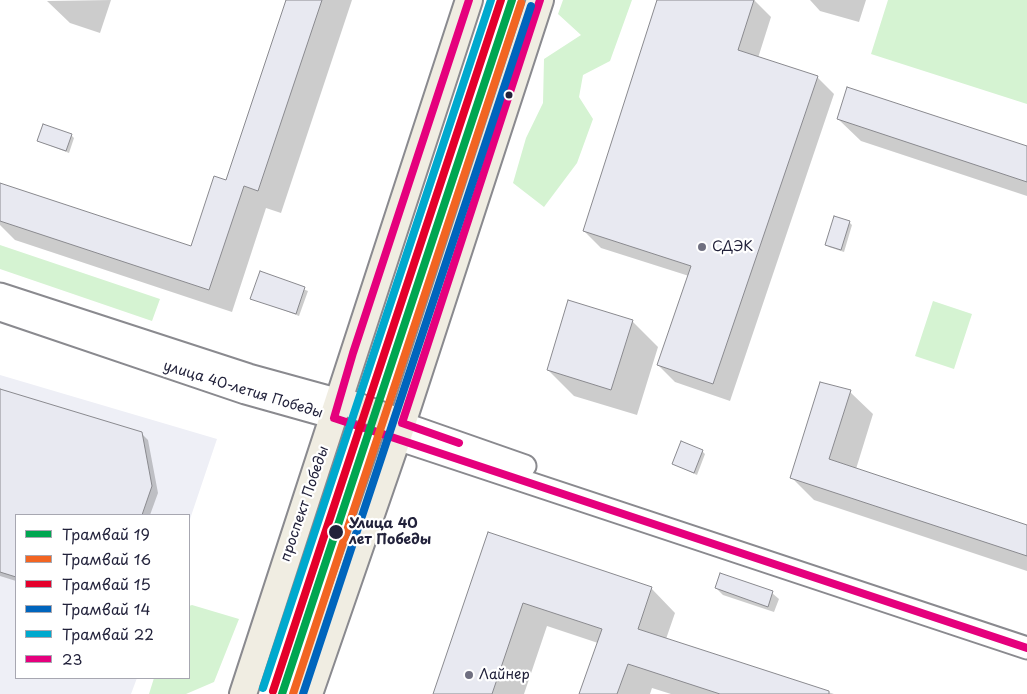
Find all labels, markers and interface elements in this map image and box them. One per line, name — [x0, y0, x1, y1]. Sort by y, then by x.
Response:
unlabelled marker — [504, 90, 514, 100]
place label: СДЭК — [712, 239, 753, 255]
marker: СДЭК — [696, 241, 708, 253]
street label: улица 40-летия Победы — [161, 358, 325, 422]
street label: проспект Победы — [277, 444, 333, 564]
legend — [15, 514, 190, 679]
place label: Улица 40 лет Победы — [349, 516, 431, 548]
text: Трамвай 19 — [62, 522, 150, 545]
marker: Улица 40 лет Победы — [327, 523, 345, 541]
text: Трамвай 16 — [62, 547, 151, 570]
text: Трамвай 15 — [62, 572, 151, 595]
text: Трамвай 14 — [62, 597, 151, 620]
text: Трамвай 22 — [62, 622, 154, 645]
text: 23 — [62, 647, 82, 670]
place label: Лайнер — [479, 667, 530, 683]
marker: Лайнер — [463, 669, 475, 681]

